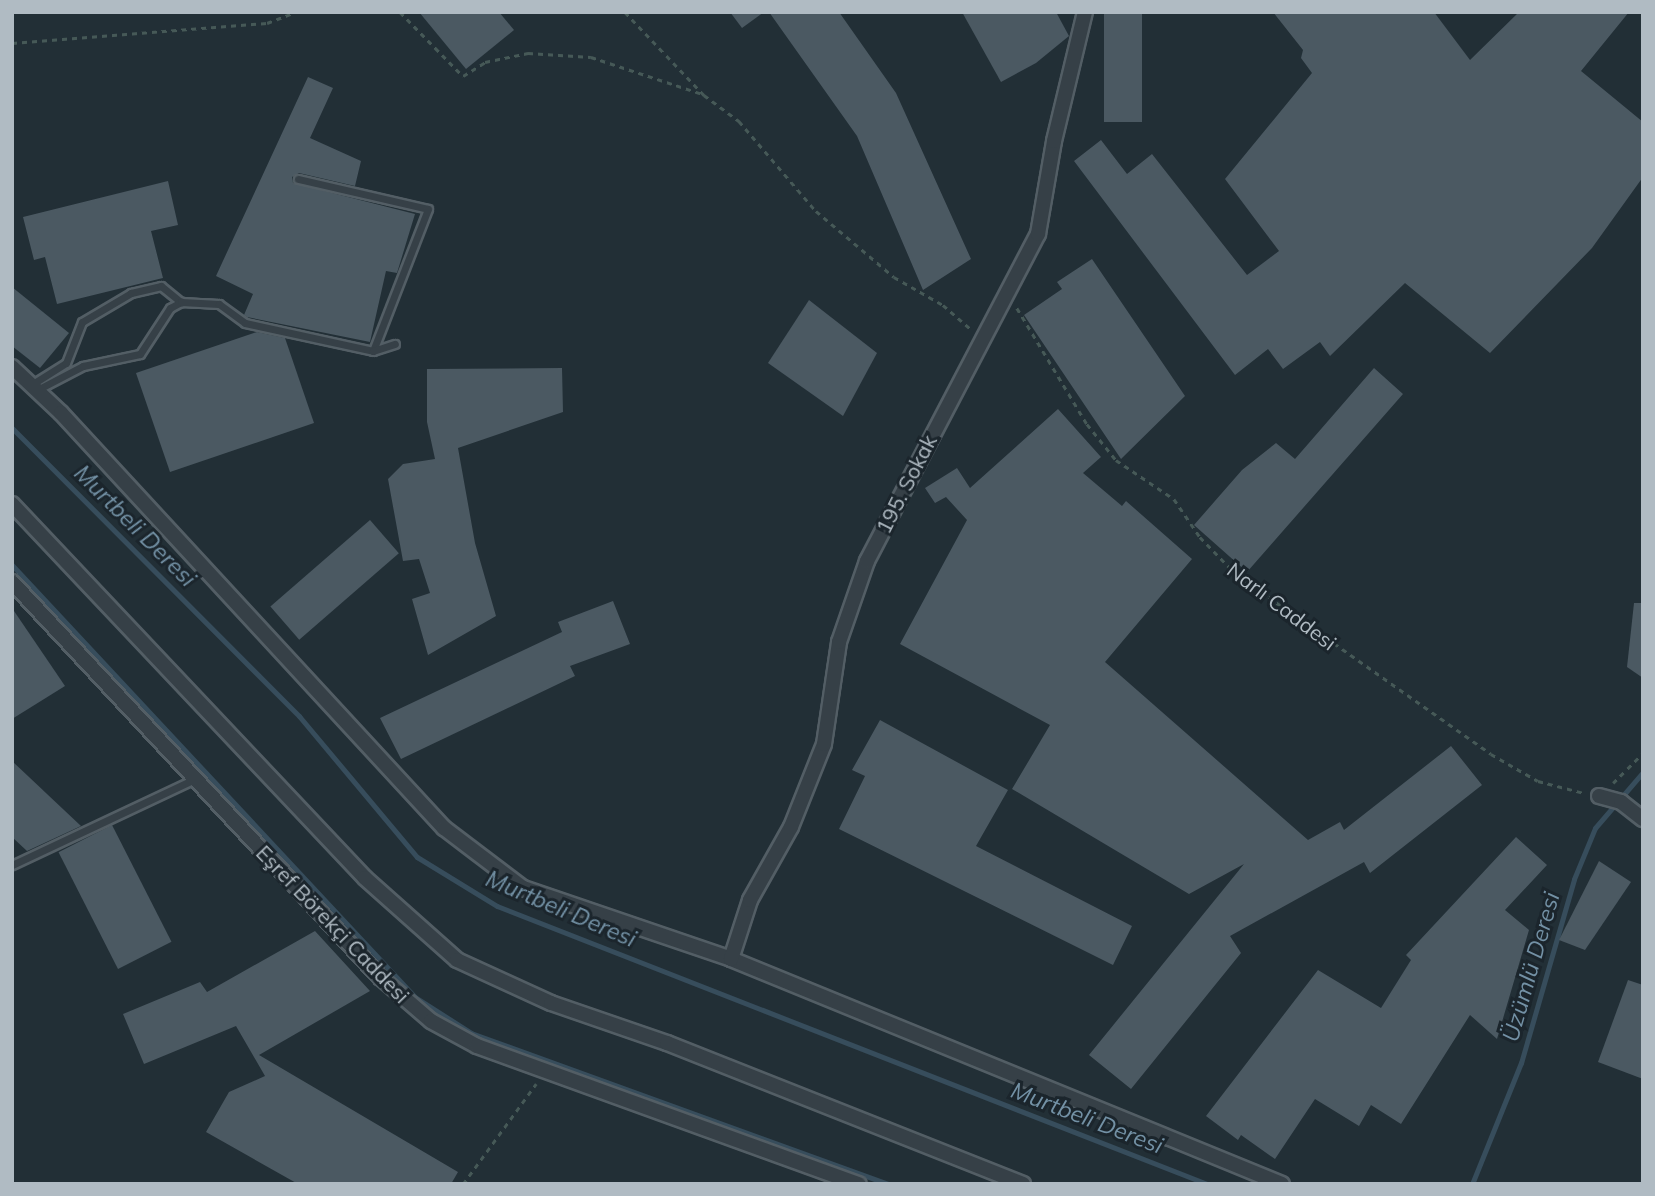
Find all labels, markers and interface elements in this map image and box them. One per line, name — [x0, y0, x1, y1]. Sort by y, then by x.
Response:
street label: 195. Sokak — [870, 430, 942, 538]
water label: Murtbeli Deresi — [68, 459, 202, 593]
street label: Narlı Caddesi — [1222, 557, 1342, 655]
street label: Eşref Börekçi Caddesi — [251, 840, 415, 1008]
water label: Murtbeli Deresi — [482, 865, 640, 953]
water label: Üzümlü Deresi — [1496, 889, 1566, 1045]
water label: Murtbeli Deresi — [1007, 1076, 1167, 1160]

